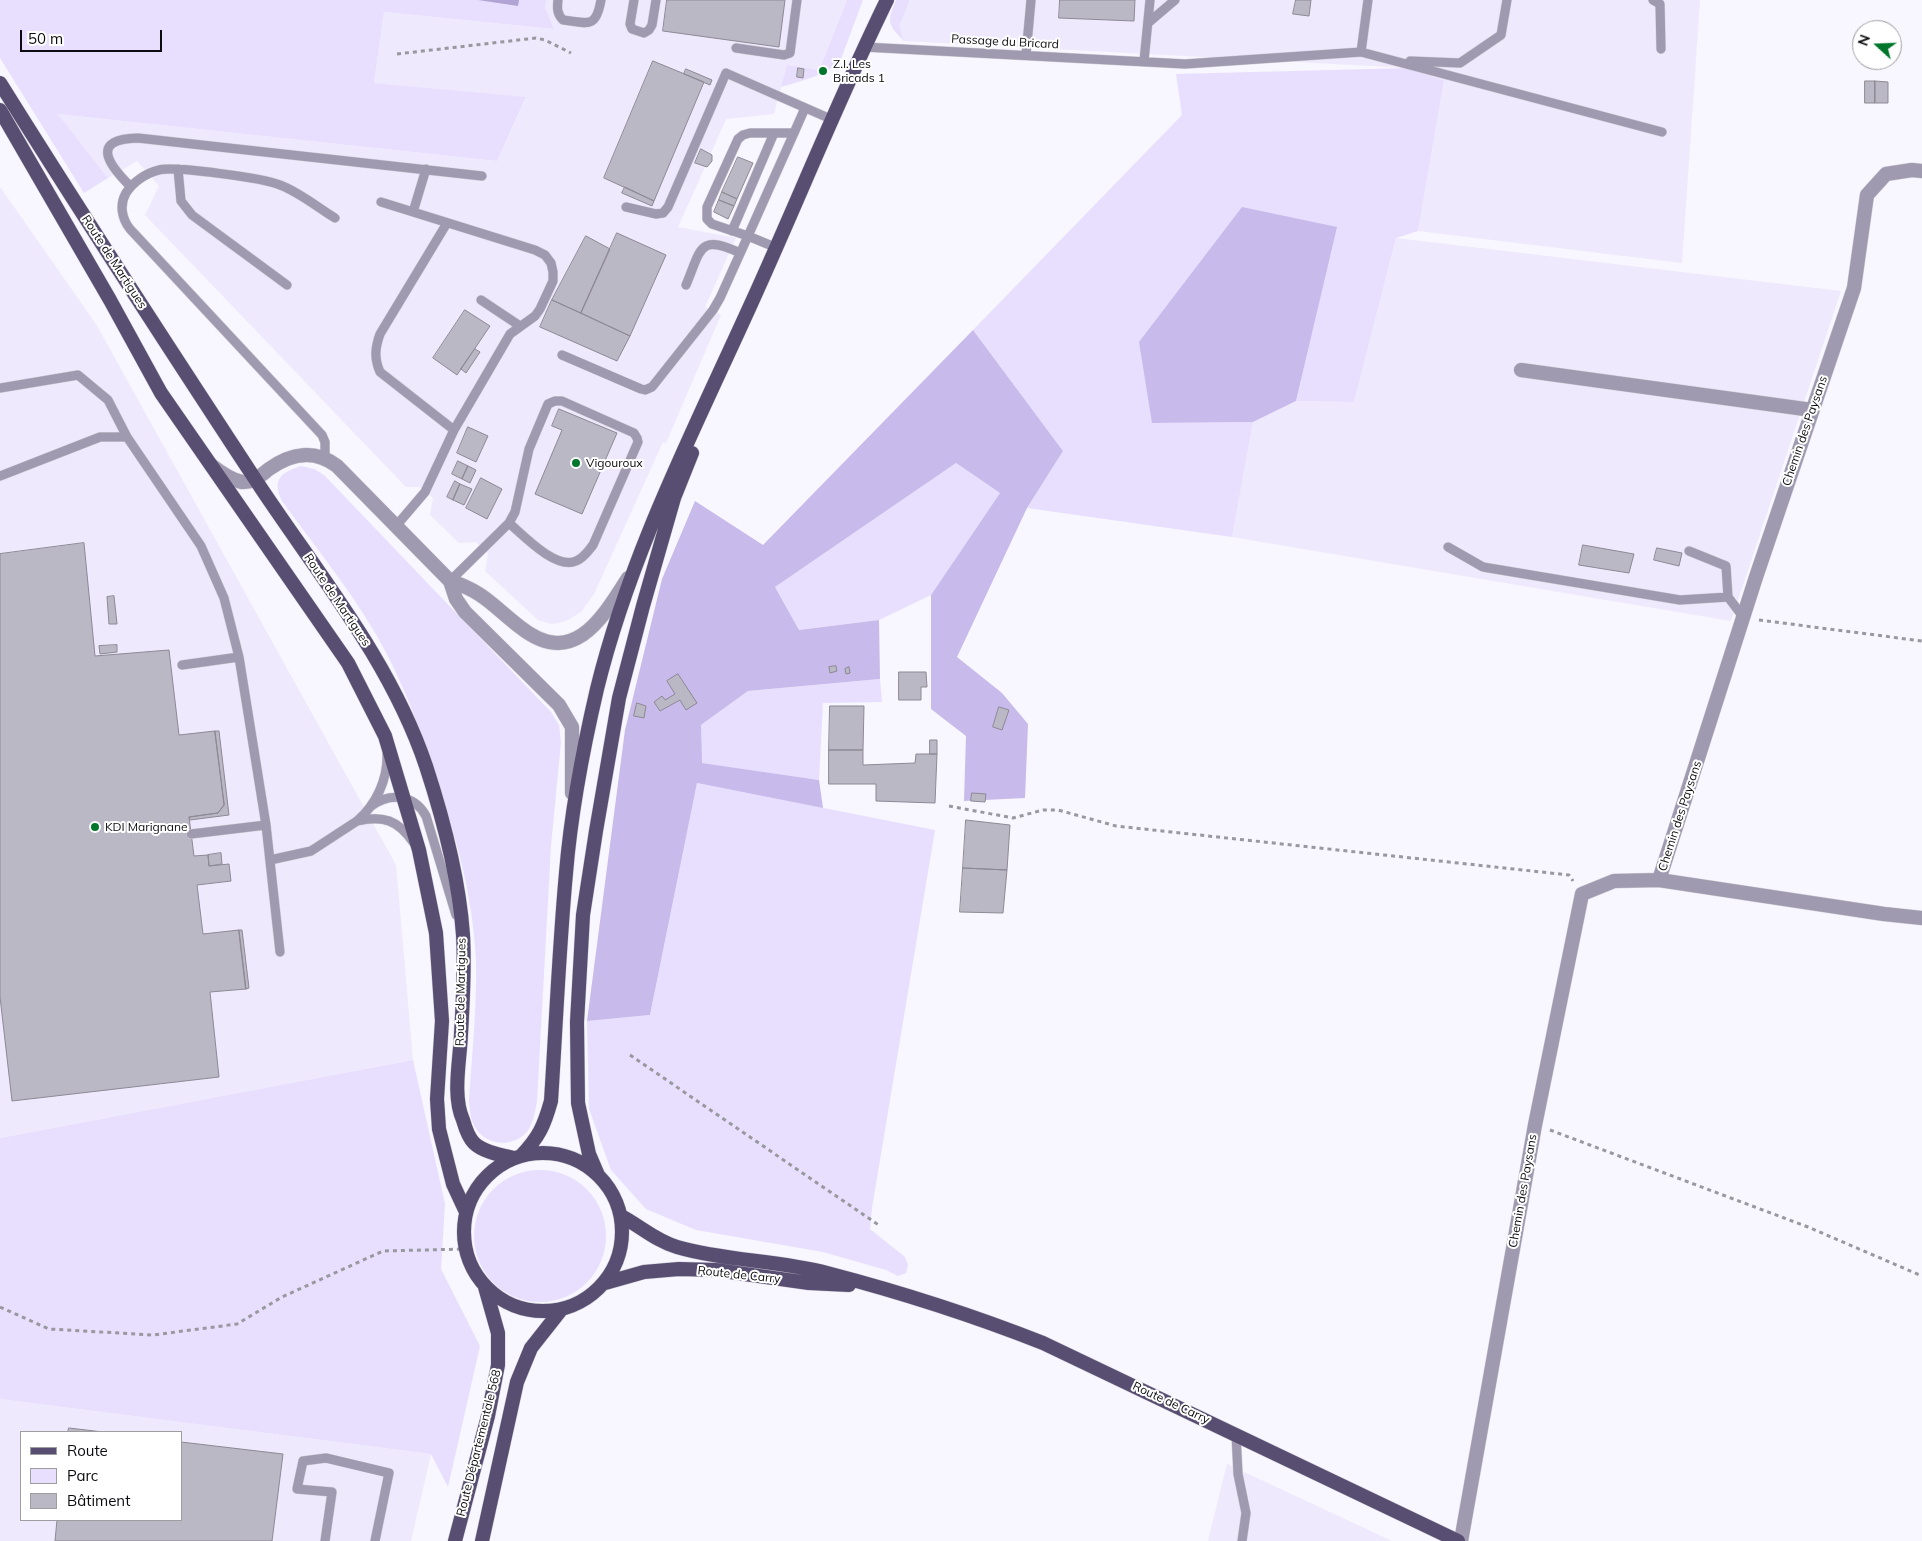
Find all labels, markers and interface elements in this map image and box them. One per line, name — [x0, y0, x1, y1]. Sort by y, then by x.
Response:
scale bar — [22, 20, 165, 52]
north arrow — [1852, 20, 1902, 70]
text: 50 m — [28, 29, 63, 48]
street label: Passage du Bricard — [951, 32, 1059, 52]
text: N — [1854, 32, 1874, 48]
place label: Z.I. Les Bricads 1 — [833, 57, 885, 85]
marker: Z.I. Les Bricads 1 — [817, 65, 829, 77]
street label: Route de Martigues — [78, 213, 150, 311]
street label: Chemin des Paysans — [1779, 374, 1831, 488]
place label: Vigouroux — [586, 456, 643, 470]
marker: Vigouroux — [570, 457, 582, 469]
street label: Route de Martigues — [301, 551, 373, 649]
street label: Chemin des Paysans — [1655, 759, 1705, 873]
place label: KDI Marignane — [105, 820, 188, 834]
marker: KDI Marignane — [89, 821, 101, 833]
street label: Route de Martigues — [453, 938, 469, 1046]
street label: Chemin des Paysans — [1506, 1133, 1540, 1249]
street label: Route de Carry — [697, 1263, 781, 1287]
street label: Route Départementale 568 — [454, 1368, 504, 1518]
street label: Route de Carry — [1130, 1379, 1212, 1427]
legend — [20, 1431, 182, 1521]
text: Route — [67, 1441, 108, 1460]
text: Parc — [67, 1466, 98, 1485]
text: Bâtiment — [67, 1491, 130, 1510]

